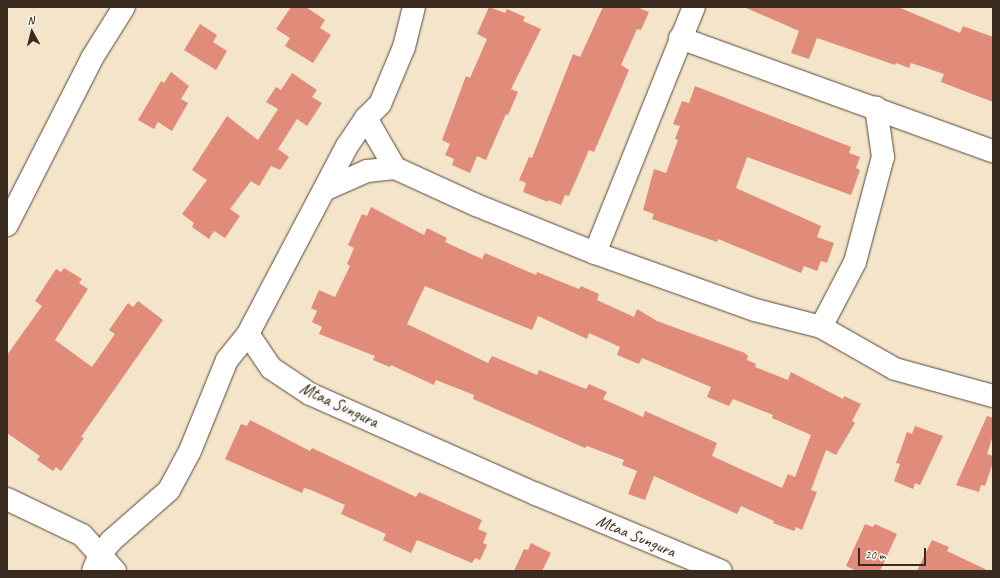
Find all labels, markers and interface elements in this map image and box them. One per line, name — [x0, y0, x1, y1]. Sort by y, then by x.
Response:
north arrow — [12, 12, 52, 52]
text: N — [26, 13, 35, 27]
street label: Mtaa Sungura — [297, 378, 381, 432]
street label: Mtaa Sungura — [593, 510, 679, 562]
scale bar — [860, 540, 928, 566]
text: 20 m — [865, 547, 885, 563]

